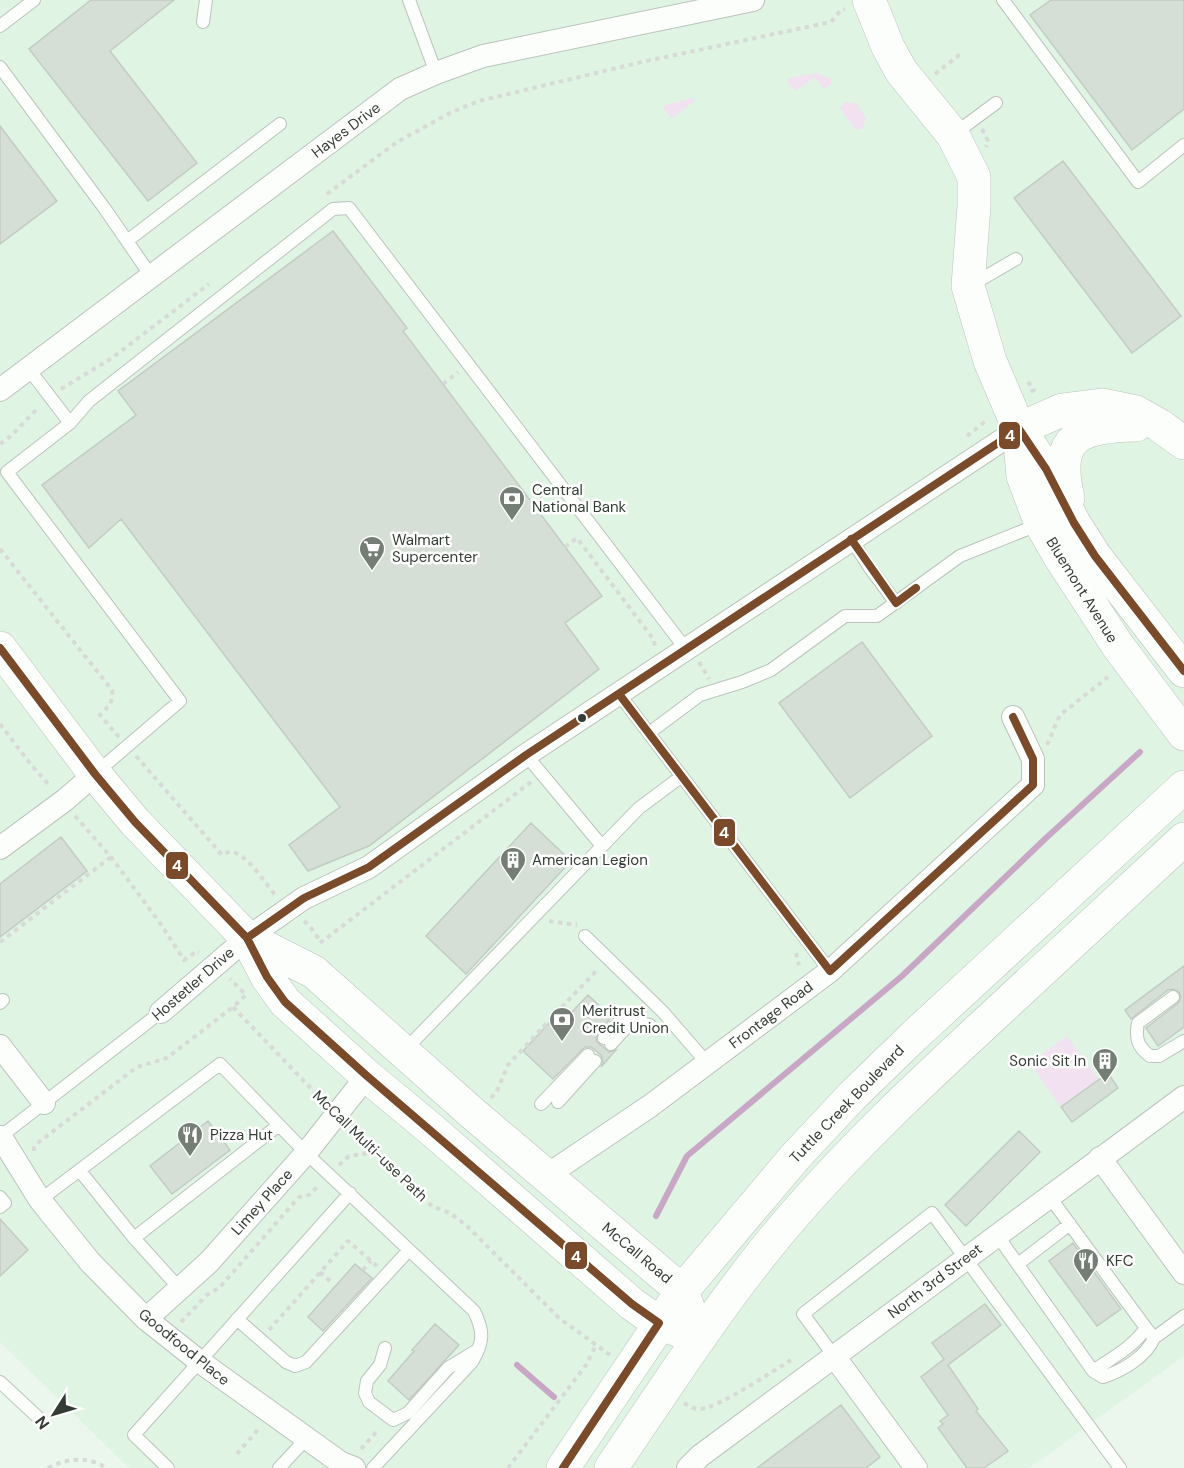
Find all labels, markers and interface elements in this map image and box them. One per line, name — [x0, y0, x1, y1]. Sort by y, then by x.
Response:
street label: Hayes Drive — [307, 98, 385, 162]
line badge: 4 — [998, 421, 1021, 450]
text: 4 — [1005, 425, 1015, 446]
place label: Central National Bank — [532, 480, 627, 517]
bank icon: Central National Bank — [497, 484, 527, 522]
place label: Walmart Supercenter — [392, 530, 478, 567]
street label: Bluemont Avenue — [1041, 533, 1123, 647]
supermarket icon: Walmart Supercenter — [357, 534, 387, 572]
unlabelled marker — [576, 712, 588, 724]
line badge: 4 — [713, 818, 736, 847]
text: 4 — [719, 822, 729, 843]
building icon: American Legion — [498, 845, 528, 883]
place label: American Legion — [532, 850, 648, 870]
line badge: 4 — [165, 851, 189, 880]
text: 4 — [172, 855, 182, 876]
street label: Hostetler Drive — [148, 943, 238, 1025]
street label: Frontage Road — [725, 977, 817, 1053]
place label: Meritrust Credit Union — [582, 1001, 669, 1038]
bank icon: Meritrust Credit Union — [547, 1005, 577, 1043]
street label: Tuttle Creek Boulevard — [785, 1041, 909, 1167]
building icon: Sonic Sit In — [1090, 1046, 1120, 1084]
place label: Sonic Sit In — [1009, 1051, 1086, 1071]
street label: McCall Multi-use Path — [308, 1086, 432, 1206]
restaurant icon: Pizza Hut — [175, 1120, 205, 1158]
place label: Pizza Hut — [210, 1125, 273, 1145]
street label: Limey Place — [227, 1165, 297, 1239]
street label: McCall Road — [598, 1218, 676, 1288]
street label: North 3rd Street — [884, 1239, 986, 1323]
line badge: 4 — [564, 1241, 588, 1270]
text: 4 — [571, 1246, 581, 1267]
restaurant icon: KFC — [1071, 1246, 1101, 1284]
place label: KFC — [1106, 1251, 1134, 1271]
street label: Goodfood Place — [134, 1304, 234, 1390]
north arrow — [24, 1384, 84, 1444]
text: N — [31, 1412, 54, 1434]

